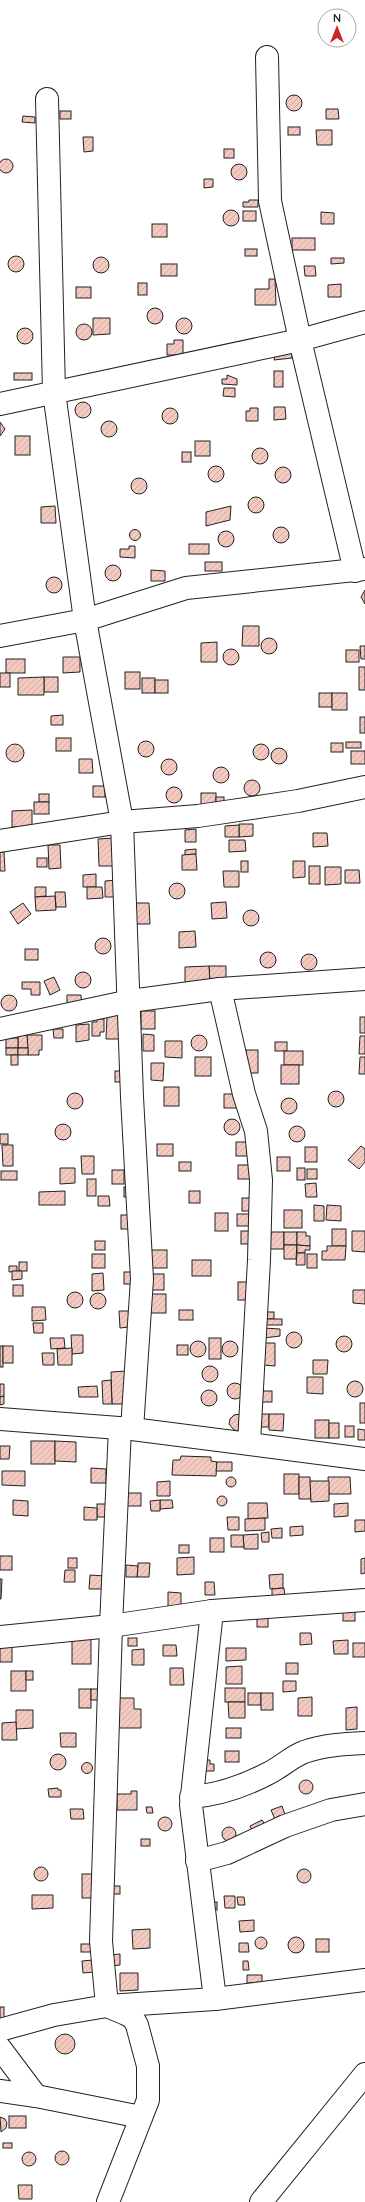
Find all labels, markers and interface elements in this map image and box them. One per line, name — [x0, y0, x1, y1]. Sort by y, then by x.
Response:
north arrow — [317, 8, 357, 48]
text: N — [333, 11, 341, 25]

